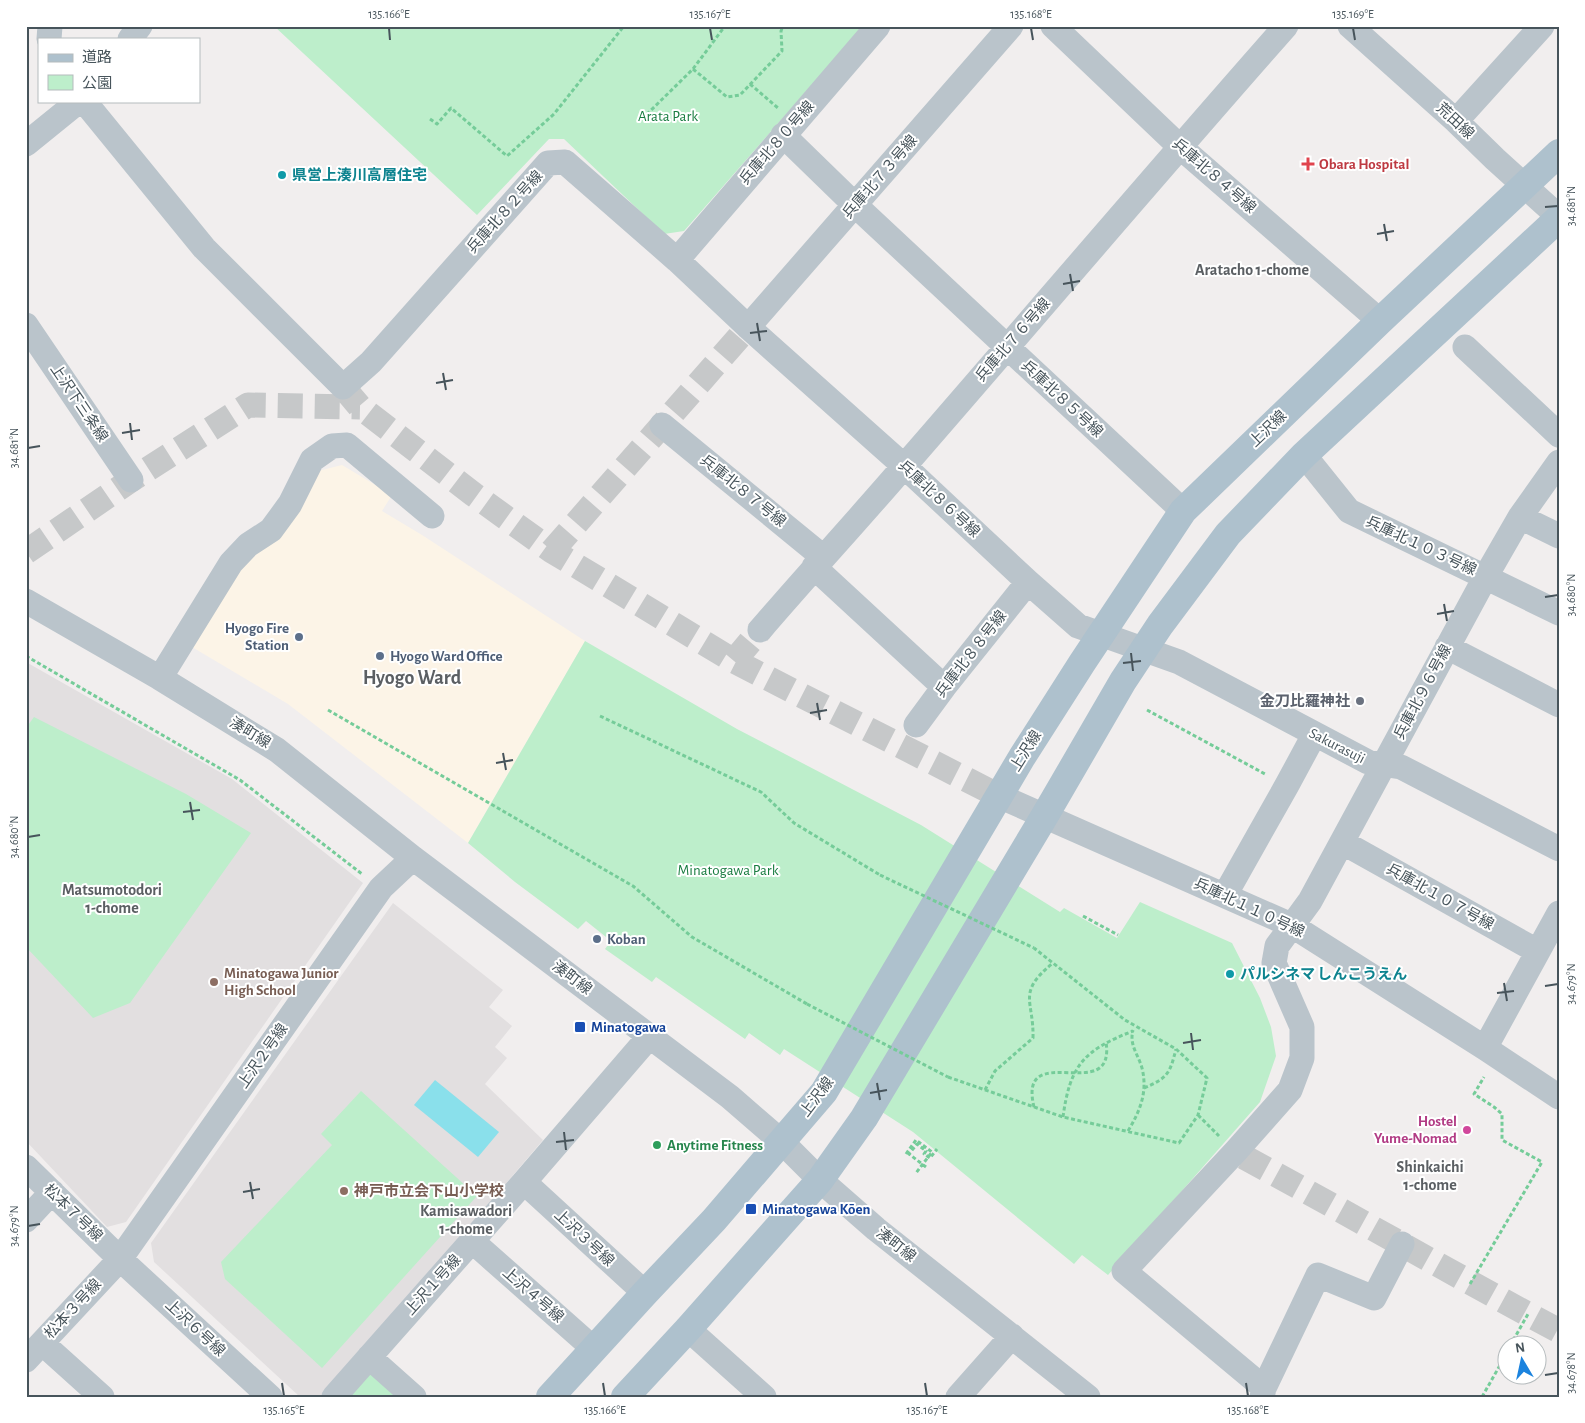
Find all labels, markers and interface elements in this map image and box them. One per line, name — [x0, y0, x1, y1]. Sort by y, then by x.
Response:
text: 135.166°E — [368, 8, 410, 20]
text: 135.167°E — [690, 8, 731, 20]
text: 135.168°E — [1010, 8, 1052, 20]
text: 135.169°E — [1332, 8, 1374, 20]
legend — [38, 38, 200, 102]
text: 道路 — [82, 49, 112, 65]
text: 公園 — [82, 75, 112, 91]
street label: 兵庫北８０号線 — [735, 97, 817, 188]
street label: 荒田線 — [1433, 99, 1477, 142]
park label: Arata Park — [638, 109, 698, 124]
street label: 兵庫北７３号線 — [838, 131, 920, 222]
street label: 兵庫北８４号線 — [1169, 134, 1260, 216]
marker: Obara Hospital — [1301, 157, 1315, 171]
place label: Obara Hospital — [1319, 157, 1409, 172]
place label: 県営上湊川高層住宅 — [292, 167, 427, 183]
street label: 兵庫北８２号線 — [463, 167, 546, 256]
marker: 県営上湊川高層住宅 — [276, 169, 288, 181]
text: 34.681°N — [1565, 186, 1577, 226]
district label: Aratacho 1-chome — [1195, 262, 1310, 278]
street label: 兵庫北７６号線 — [971, 294, 1053, 385]
street label: 兵庫北８５号線 — [1018, 356, 1107, 440]
street label: 上沢下三条線 — [48, 361, 111, 445]
street label: 上沢線 — [1246, 407, 1289, 450]
text: 34.681°N — [8, 428, 20, 468]
street label: 兵庫北８７号線 — [697, 451, 790, 530]
street label: 兵庫北８６号線 — [895, 456, 984, 540]
street label: 兵庫北１０３号線 — [1363, 512, 1479, 578]
text: 34.680°N — [1565, 574, 1577, 616]
street label: 兵庫北８８号線 — [931, 607, 1009, 700]
place label: Hyogo Fire Station — [225, 621, 289, 653]
marker: Hyogo Fire Station — [293, 631, 305, 643]
street label: 兵庫北９６号線 — [1390, 641, 1454, 742]
place label: Hyogo Ward Office — [390, 649, 503, 664]
marker: Hyogo Ward Office — [374, 650, 386, 662]
district label: Hyogo Ward — [363, 668, 462, 688]
place label: 金刀比羅神社 — [1260, 692, 1350, 709]
marker: 金刀比羅神社 — [1354, 695, 1366, 707]
street label: 湊町線 — [227, 714, 274, 751]
street label: Sakurasuji — [1307, 726, 1367, 766]
street label: 上沢線 — [1007, 727, 1044, 774]
text: 34.680°N — [8, 816, 20, 858]
street label: 兵庫北１０７号線 — [1384, 860, 1497, 933]
park label: Minatogawa Park — [677, 863, 779, 878]
street label: 兵庫北１１０号線 — [1191, 874, 1307, 940]
district label: Matsumotodori 1-chome — [62, 882, 162, 916]
place label: Koban — [607, 932, 646, 947]
marker: Koban — [591, 933, 603, 945]
street label: 湊町線 — [550, 958, 595, 998]
text: 34.679°N — [1565, 963, 1577, 1005]
place label: Minatogawa Junior High School — [224, 966, 339, 998]
place label: パルシネマ しんこうえん — [1240, 966, 1407, 982]
marker: パルシネマ しんこうえん — [1224, 968, 1236, 980]
marker: Minatogawa Junior High School — [208, 976, 220, 988]
street label: 上沢２号線 — [235, 1020, 291, 1091]
marker: Minatogawa — [573, 1020, 587, 1034]
place label: Minatogawa — [591, 1020, 666, 1035]
street label: 上沢線 — [797, 1074, 837, 1119]
place label: Hostel Yume-Nomad — [1374, 1114, 1457, 1146]
marker: Hostel Yume-Nomad — [1461, 1124, 1473, 1136]
place label: Anytime Fitness — [667, 1138, 763, 1153]
marker: Anytime Fitness — [651, 1139, 663, 1151]
district label: Shinkaichi 1-chome — [1396, 1159, 1464, 1193]
street label: 松本７号線 — [41, 1181, 106, 1244]
place label: 神戸市立会下山小学校 — [353, 1182, 504, 1199]
marker: 神戸市立会下山小学校 — [338, 1185, 350, 1197]
marker: Minatogawa Kōen — [744, 1202, 758, 1216]
place label: Minatogawa Kōen — [762, 1202, 871, 1217]
district label: Kamisawadori 1-chome — [420, 1203, 512, 1237]
text: 34.679°N — [8, 1205, 20, 1247]
street label: 上沢３号線 — [551, 1206, 617, 1269]
street label: 湊町線 — [874, 1224, 919, 1265]
street label: 上沢１号線 — [402, 1251, 464, 1318]
street label: 上沢４号線 — [500, 1264, 567, 1325]
street label: 松本３号線 — [41, 1276, 104, 1342]
street label: 上沢６号線 — [162, 1296, 228, 1359]
north arrow — [1498, 1336, 1548, 1386]
text: N — [1514, 1340, 1526, 1356]
text: 34.678°N — [1565, 1352, 1577, 1394]
text: 135.165°E — [264, 1404, 305, 1416]
text: 135.166°E — [584, 1404, 626, 1416]
text: 135.167°E — [907, 1404, 948, 1416]
text: 135.168°E — [1227, 1404, 1269, 1416]

